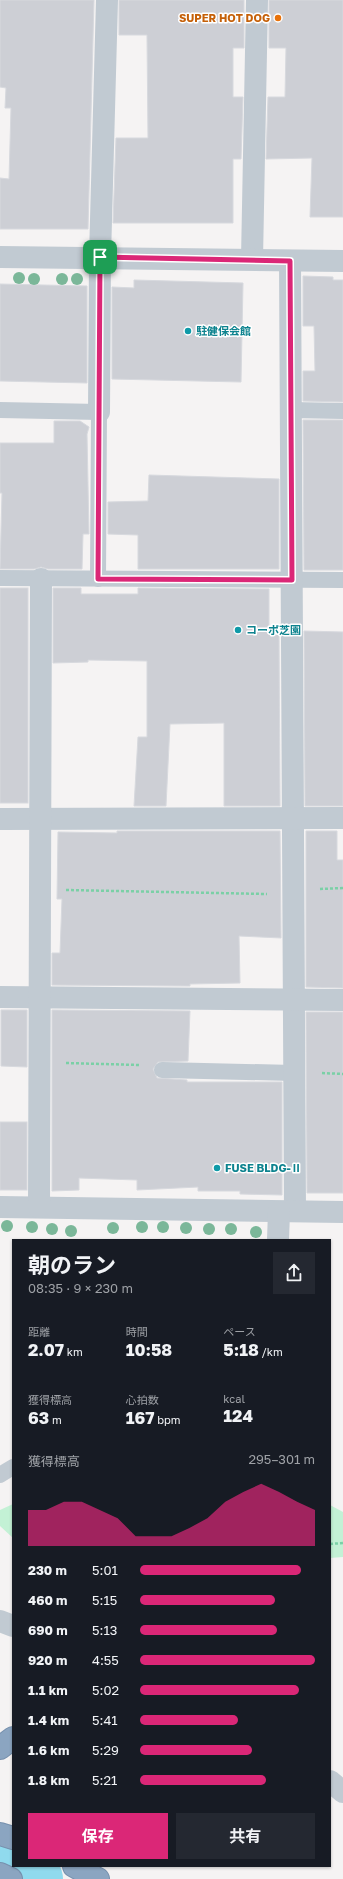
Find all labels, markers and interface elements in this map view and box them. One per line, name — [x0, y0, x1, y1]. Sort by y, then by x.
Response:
place label: SUPER HOT DOG — [179, 11, 270, 24]
marker: SUPER HOT DOG — [273, 13, 283, 23]
pin — [83, 240, 117, 274]
icon: arrive — [89, 246, 111, 268]
place label: 駐健保会館 — [196, 324, 251, 337]
marker: 駐健保会館 — [183, 326, 193, 336]
place label: コーポ芝園 — [246, 623, 301, 636]
marker: コーポ芝園 — [233, 625, 243, 635]
place label: FUSE BLDG-Ⅱ — [225, 1161, 302, 1174]
marker: FUSE BLDG-Ⅱ — [212, 1163, 222, 1173]
text: 朝のラン — [28, 1251, 116, 1278]
button: share — [273, 1252, 315, 1294]
text: 08:35 · 9 × 230 m — [28, 1280, 133, 1296]
text: 距離 — [28, 1325, 50, 1338]
text: 時間 — [126, 1325, 148, 1338]
text: ペース — [223, 1325, 256, 1338]
text: 2.07 — [28, 1339, 64, 1360]
text: 10:58 — [126, 1339, 172, 1360]
text: 5:18 — [223, 1339, 259, 1360]
text: km — [64, 1345, 83, 1358]
text: /km — [259, 1345, 283, 1358]
text: kcal — [223, 1392, 245, 1405]
text: 獲得標高 — [28, 1393, 72, 1406]
text: 心拍数 — [126, 1393, 159, 1406]
text: 124 — [223, 1405, 253, 1426]
text: 63 — [28, 1407, 49, 1428]
text: 167 — [126, 1407, 154, 1428]
text: m — [49, 1413, 62, 1426]
text: bpm — [154, 1413, 181, 1426]
text: 295–301 m — [248, 1451, 315, 1467]
text: 獲得標高 — [28, 1453, 80, 1469]
text: 230 m — [28, 1562, 67, 1578]
text: 5:01 — [92, 1562, 118, 1578]
text: 460 m — [28, 1592, 67, 1608]
text: 5:15 — [92, 1592, 117, 1608]
text: 690 m — [28, 1622, 68, 1638]
text: 5:13 — [92, 1622, 117, 1638]
text: 920 m — [28, 1652, 67, 1668]
text: 4:55 — [92, 1652, 119, 1668]
text: 1.1 km — [28, 1682, 68, 1698]
text: 5:02 — [92, 1682, 119, 1698]
text: 1.4 km — [28, 1712, 69, 1728]
text: 5:41 — [92, 1712, 118, 1728]
text: 1.6 km — [28, 1742, 69, 1758]
text: 5:29 — [92, 1742, 119, 1758]
text: 1.8 km — [28, 1772, 69, 1788]
text: 5:21 — [92, 1772, 117, 1788]
button: 保存 — [28, 1813, 168, 1859]
button: 共有 — [176, 1813, 315, 1859]

